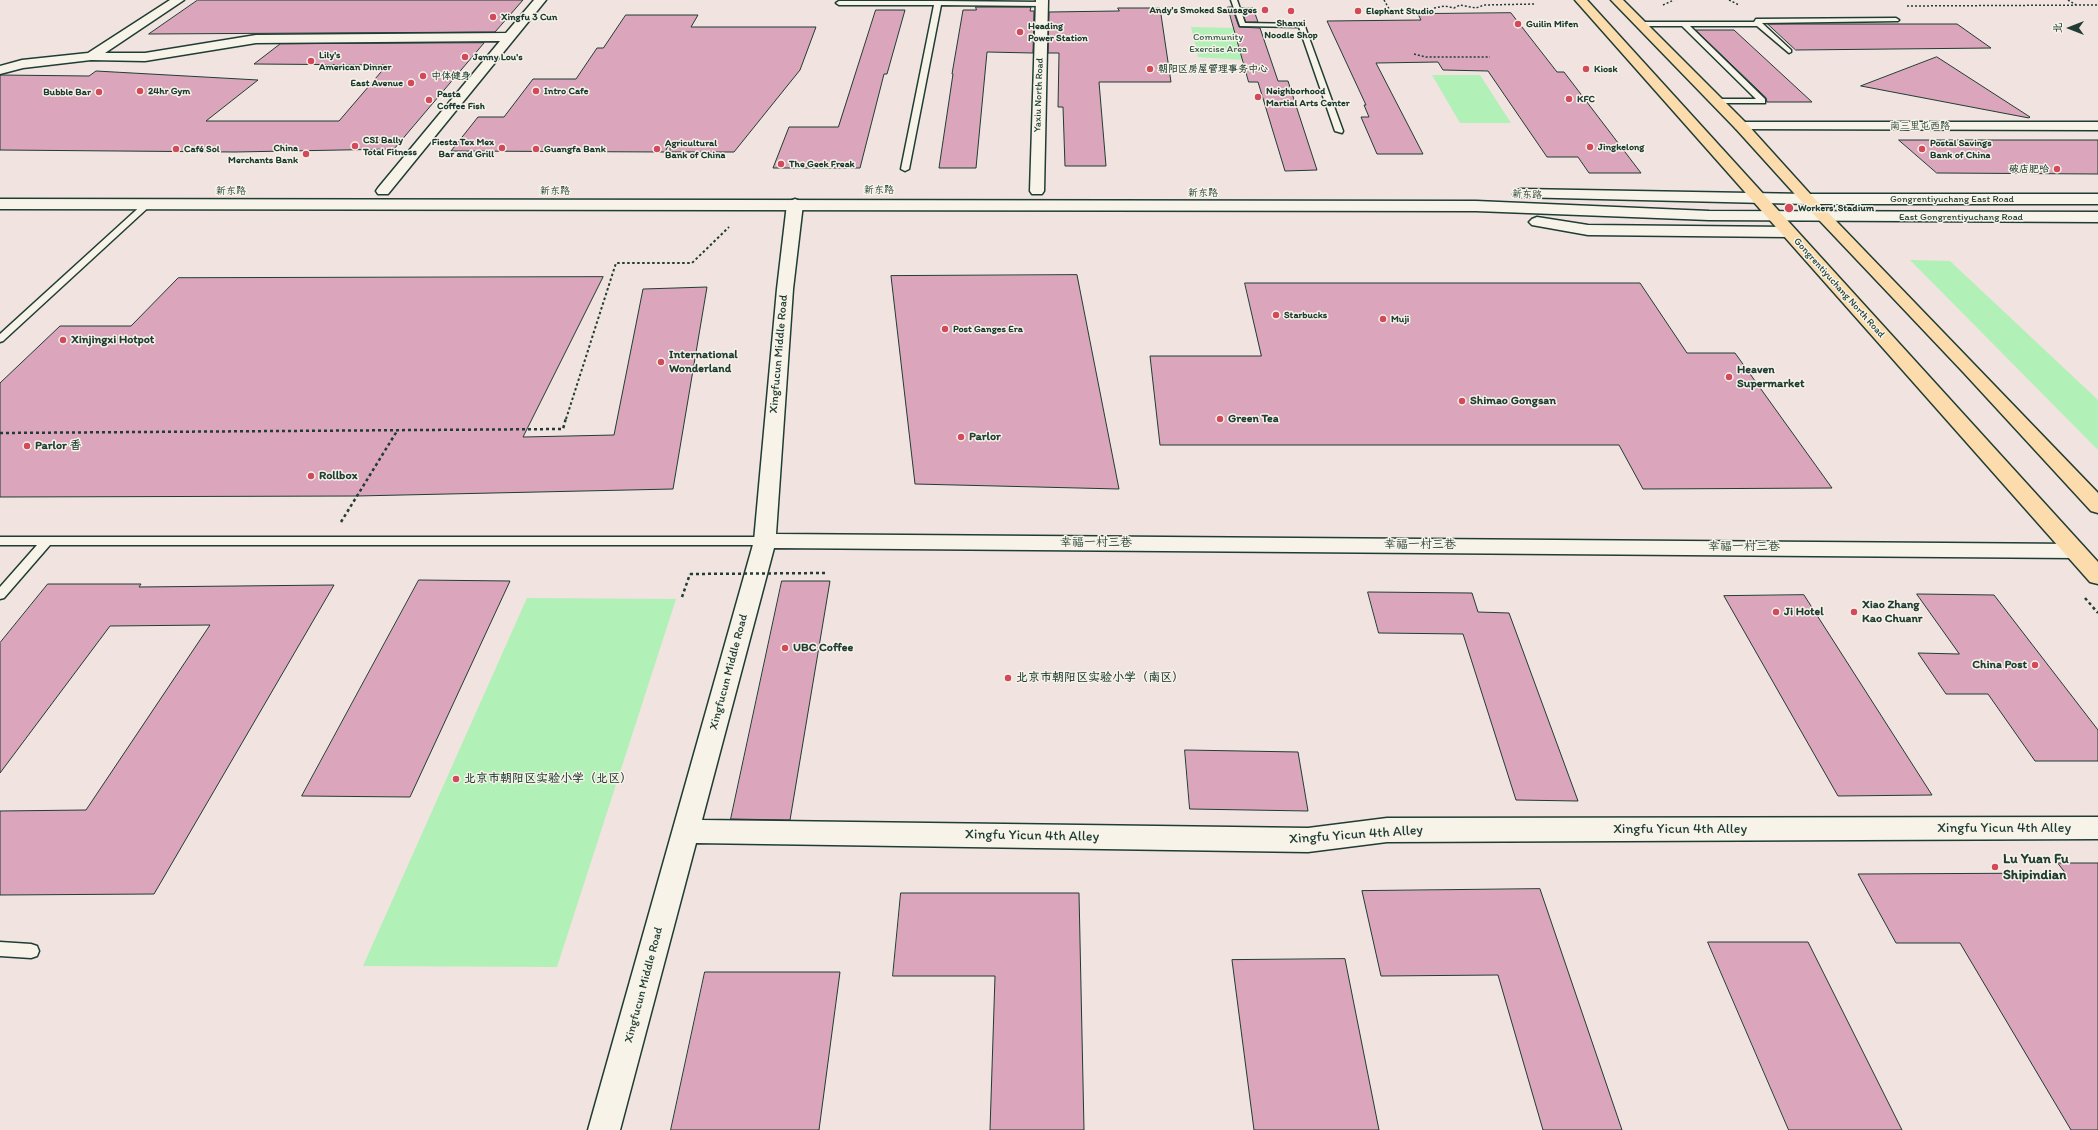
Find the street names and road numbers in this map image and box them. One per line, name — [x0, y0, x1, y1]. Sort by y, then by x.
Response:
street label: Yaxiu North Road — [1032, 58, 1046, 132]
street label: 南三里屯西路 — [1890, 120, 1950, 132]
street label: 新东路 — [864, 184, 894, 196]
street label: 新东路 — [216, 185, 246, 197]
street label: 新东路 — [540, 185, 570, 197]
street label: 新东路 — [1188, 187, 1218, 199]
street label: 新东路 — [1512, 188, 1542, 202]
street label: Gongrentiyuchang East Road — [1890, 193, 2014, 205]
street label: East Gongrentiyuchang Road — [1899, 211, 2023, 223]
street label: Gongrentiyuchang North Road — [1791, 236, 1887, 340]
street label: Xingfucun Middle Road — [767, 294, 791, 414]
street label: 幸福一村三巷 — [1060, 536, 1132, 550]
street label: 幸福一村三巷 — [1384, 538, 1456, 552]
street label: 幸福一村三巷 — [1708, 540, 1780, 554]
street label: Xingfucun Middle Road — [707, 613, 751, 731]
street label: Xingfu Yicun 4th Alley — [1937, 820, 2071, 836]
street label: Xingfu Yicun 4th Alley — [1613, 821, 1747, 837]
street label: Xingfu Yicun 4th Alley — [1288, 822, 1424, 848]
street label: Xingfu Yicun 4th Alley — [965, 826, 1099, 846]
street label: Xingfucun Middle Road — [622, 926, 666, 1044]

